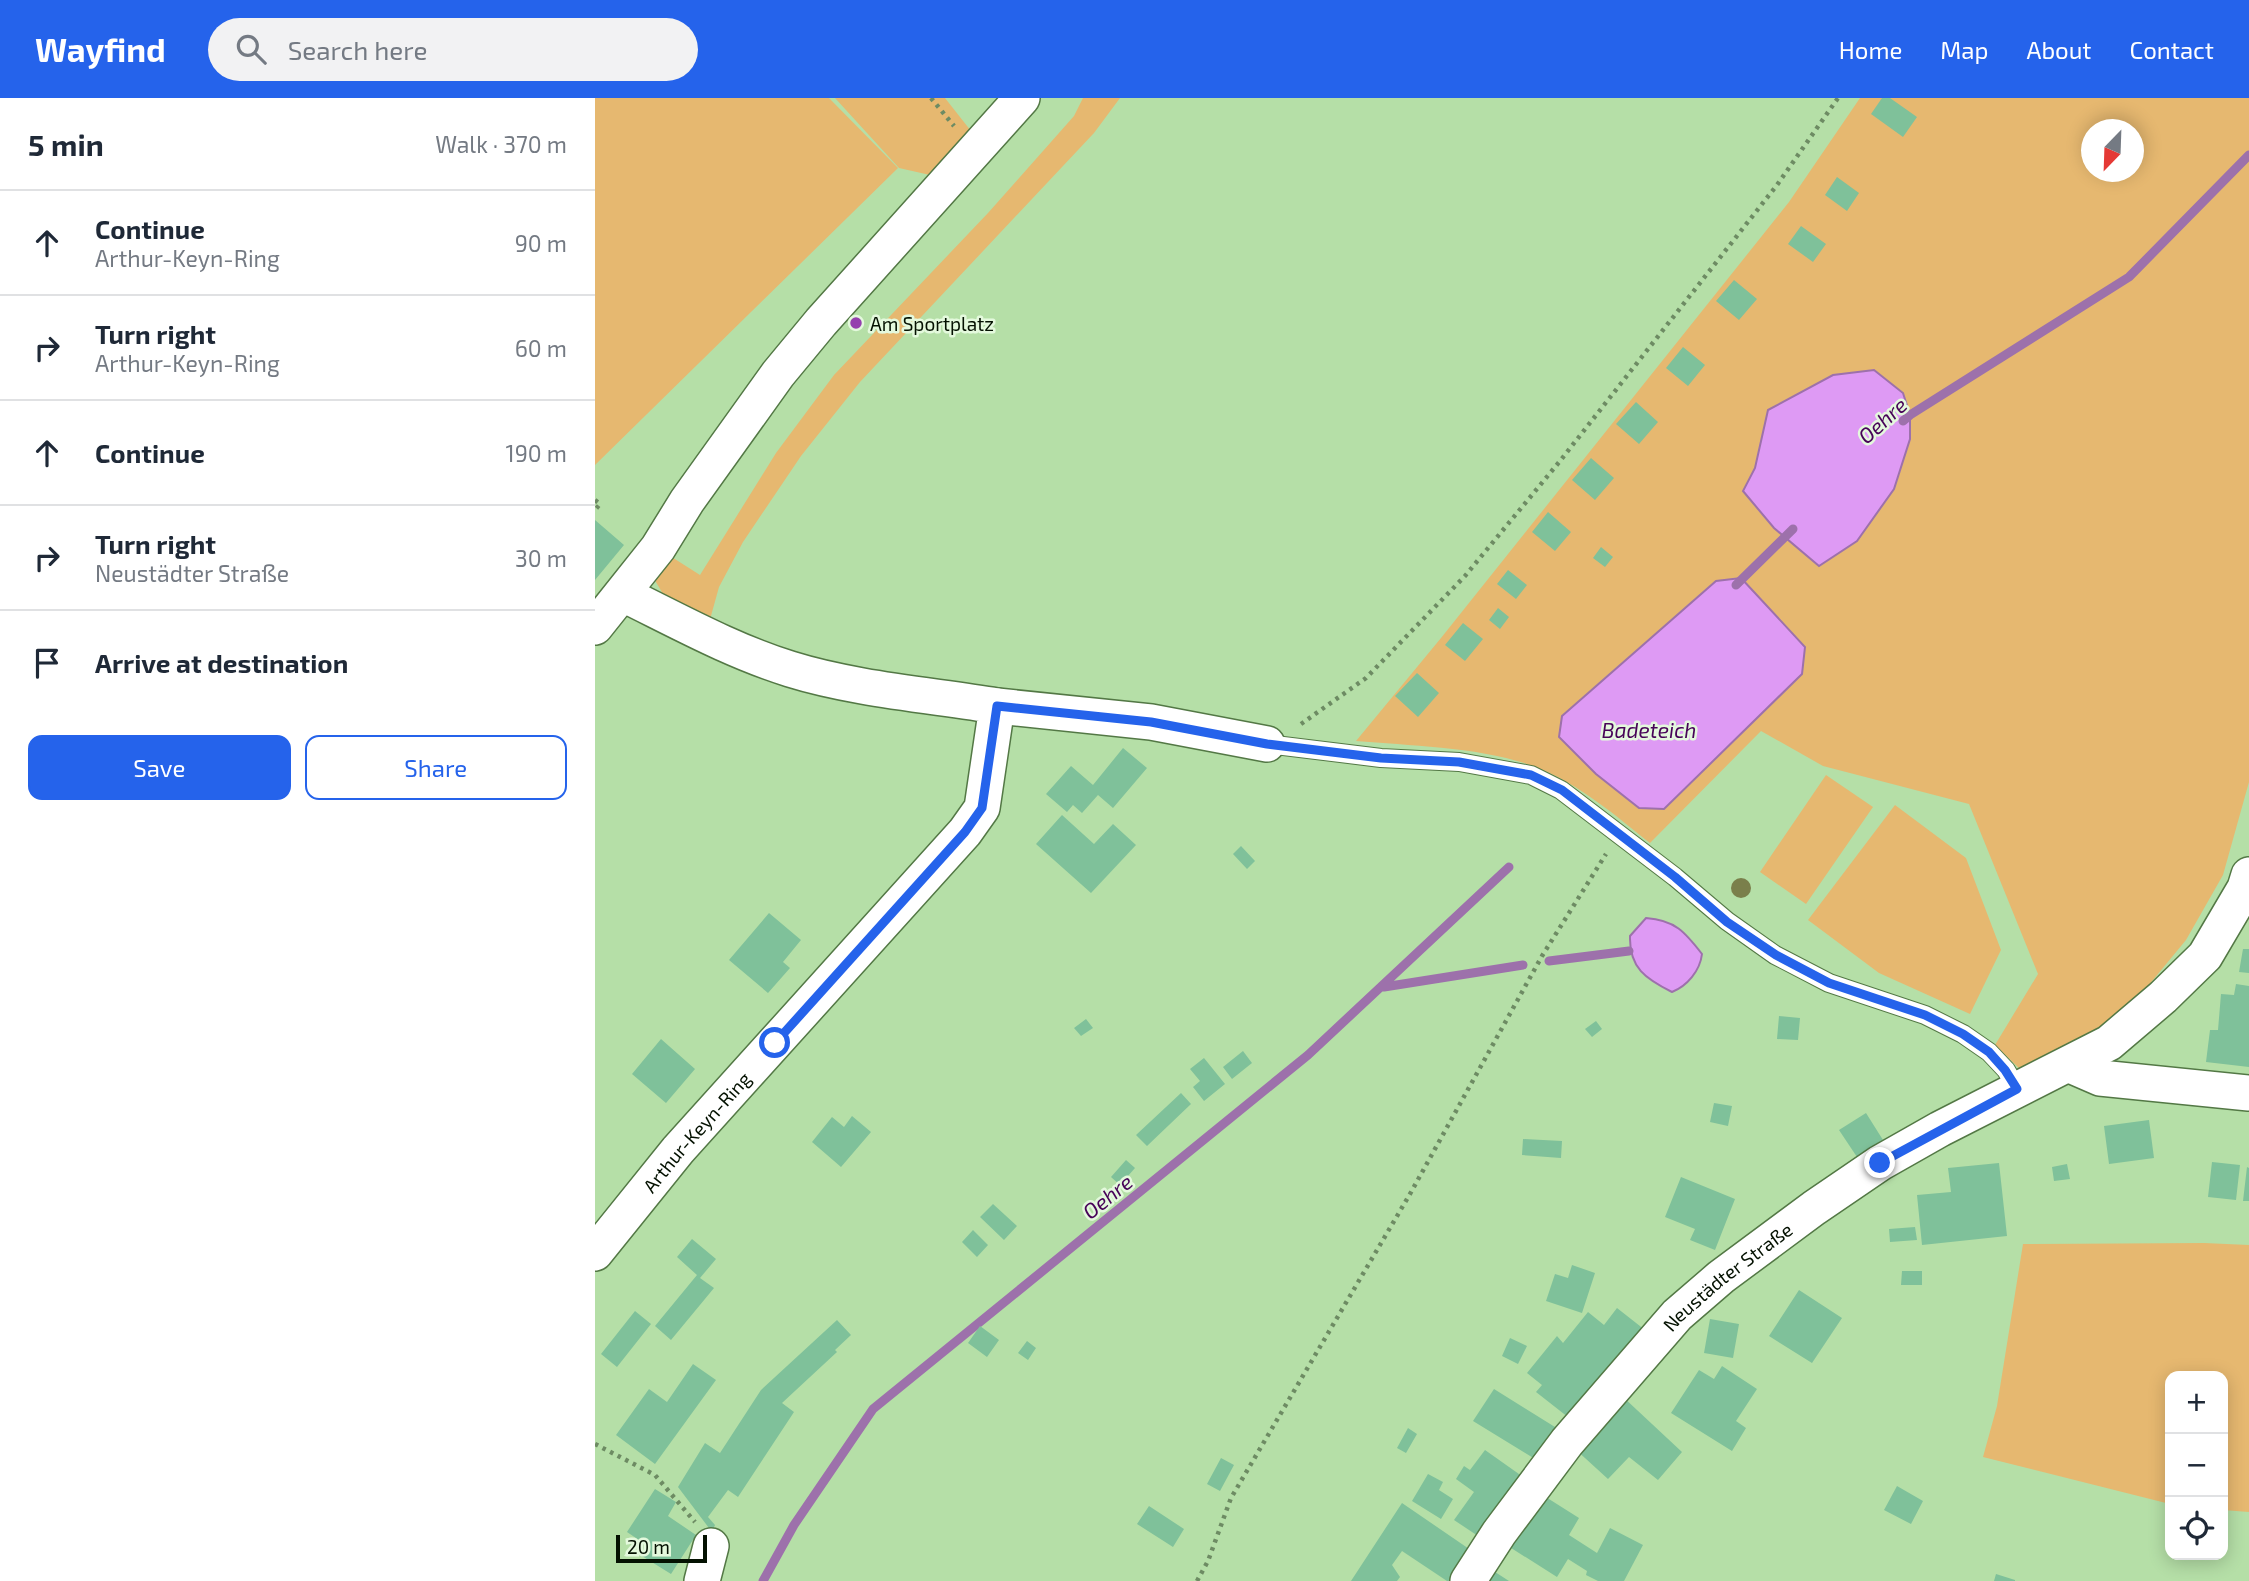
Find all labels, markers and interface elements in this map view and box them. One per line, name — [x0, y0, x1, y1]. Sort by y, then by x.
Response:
search box — [208, 18, 698, 81]
text: Wayfind — [35, 29, 166, 69]
icon: search — [232, 30, 270, 68]
text: Search here — [288, 34, 427, 65]
text: Home — [1839, 35, 1902, 64]
text: Map — [1940, 35, 1988, 64]
text: About — [2026, 35, 2092, 64]
text: Contact — [2130, 35, 2214, 64]
north arrow — [2081, 119, 2144, 182]
text: 5 min — [28, 126, 104, 162]
text: Walk · 370 m — [435, 130, 567, 158]
text: Continue — [95, 213, 205, 244]
icon: ahead — [28, 224, 66, 262]
text: 90 m — [515, 229, 567, 257]
text: Arthur-Keyn-Ring — [95, 244, 280, 272]
place label: Am Sportplatz — [870, 312, 994, 335]
marker: Am Sportplatz — [848, 315, 864, 331]
text: Turn right — [95, 318, 216, 349]
icon: right — [28, 329, 66, 367]
text: 60 m — [515, 334, 567, 362]
text: Arthur-Keyn-Ring — [95, 349, 280, 377]
water label: Oehre — [1853, 392, 1911, 448]
icon: ahead — [28, 434, 66, 472]
text: Continue — [95, 437, 205, 468]
text: 190 m — [506, 439, 567, 467]
text: Turn right — [95, 528, 216, 559]
icon: right — [28, 539, 66, 577]
text: 30 m — [515, 544, 567, 572]
text: Neustädter Straße — [95, 559, 289, 587]
icon: arrive — [28, 644, 66, 682]
text: Arrive at destination — [95, 647, 348, 678]
water label: Badeteich — [1602, 717, 1696, 742]
button: Save — [28, 735, 291, 800]
button: Share — [305, 735, 567, 800]
route start — [759, 1027, 790, 1058]
street label: Arthur-Keyn-Ring — [637, 1066, 755, 1197]
route end — [1864, 1147, 1895, 1178]
water label: Oehre — [1077, 1168, 1137, 1224]
street label: Neustädter Straße — [1657, 1217, 1796, 1335]
map controls — [2165, 1371, 2228, 1560]
button: + — [2165, 1371, 2228, 1434]
button: − — [2165, 1434, 2228, 1497]
button: locate — [2165, 1497, 2228, 1560]
scale bar — [616, 1532, 707, 1564]
text: 20 m — [627, 1535, 670, 1558]

